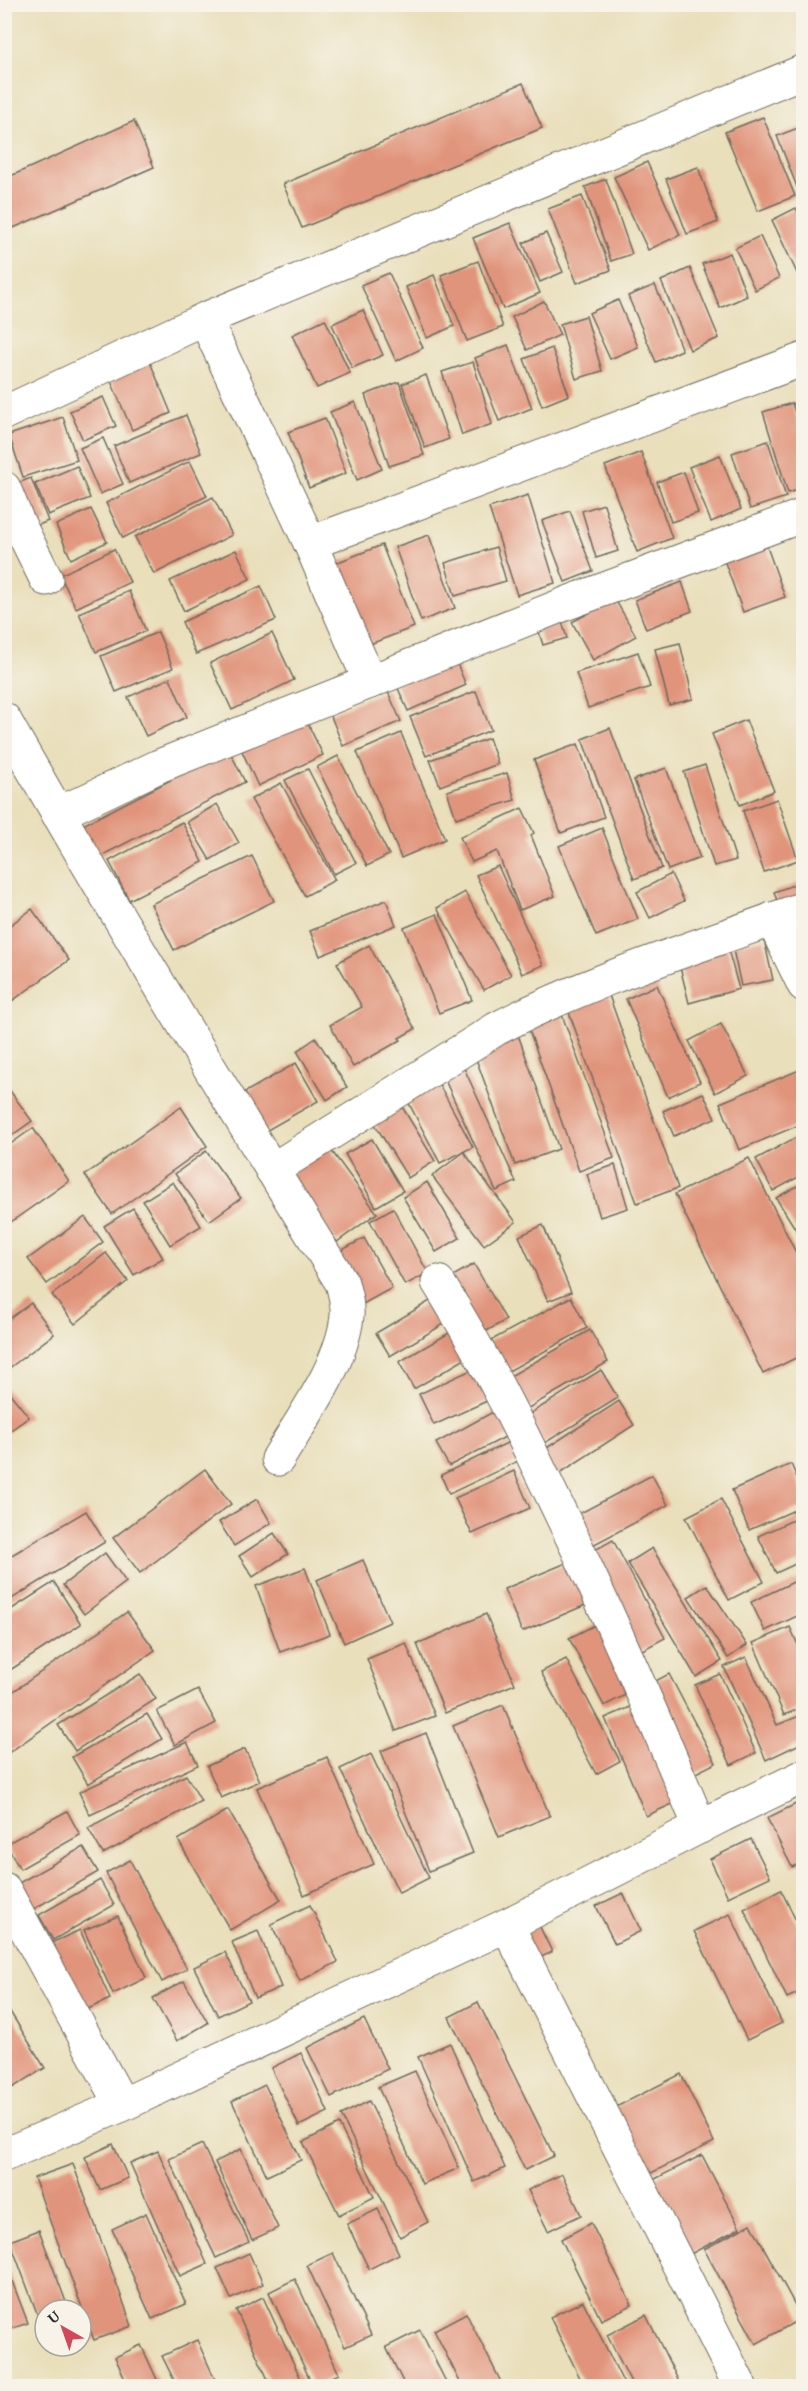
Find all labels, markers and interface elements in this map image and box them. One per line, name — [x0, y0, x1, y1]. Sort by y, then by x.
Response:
north arrow — [33, 2298, 93, 2358]
text: U — [42, 2304, 65, 2329]

